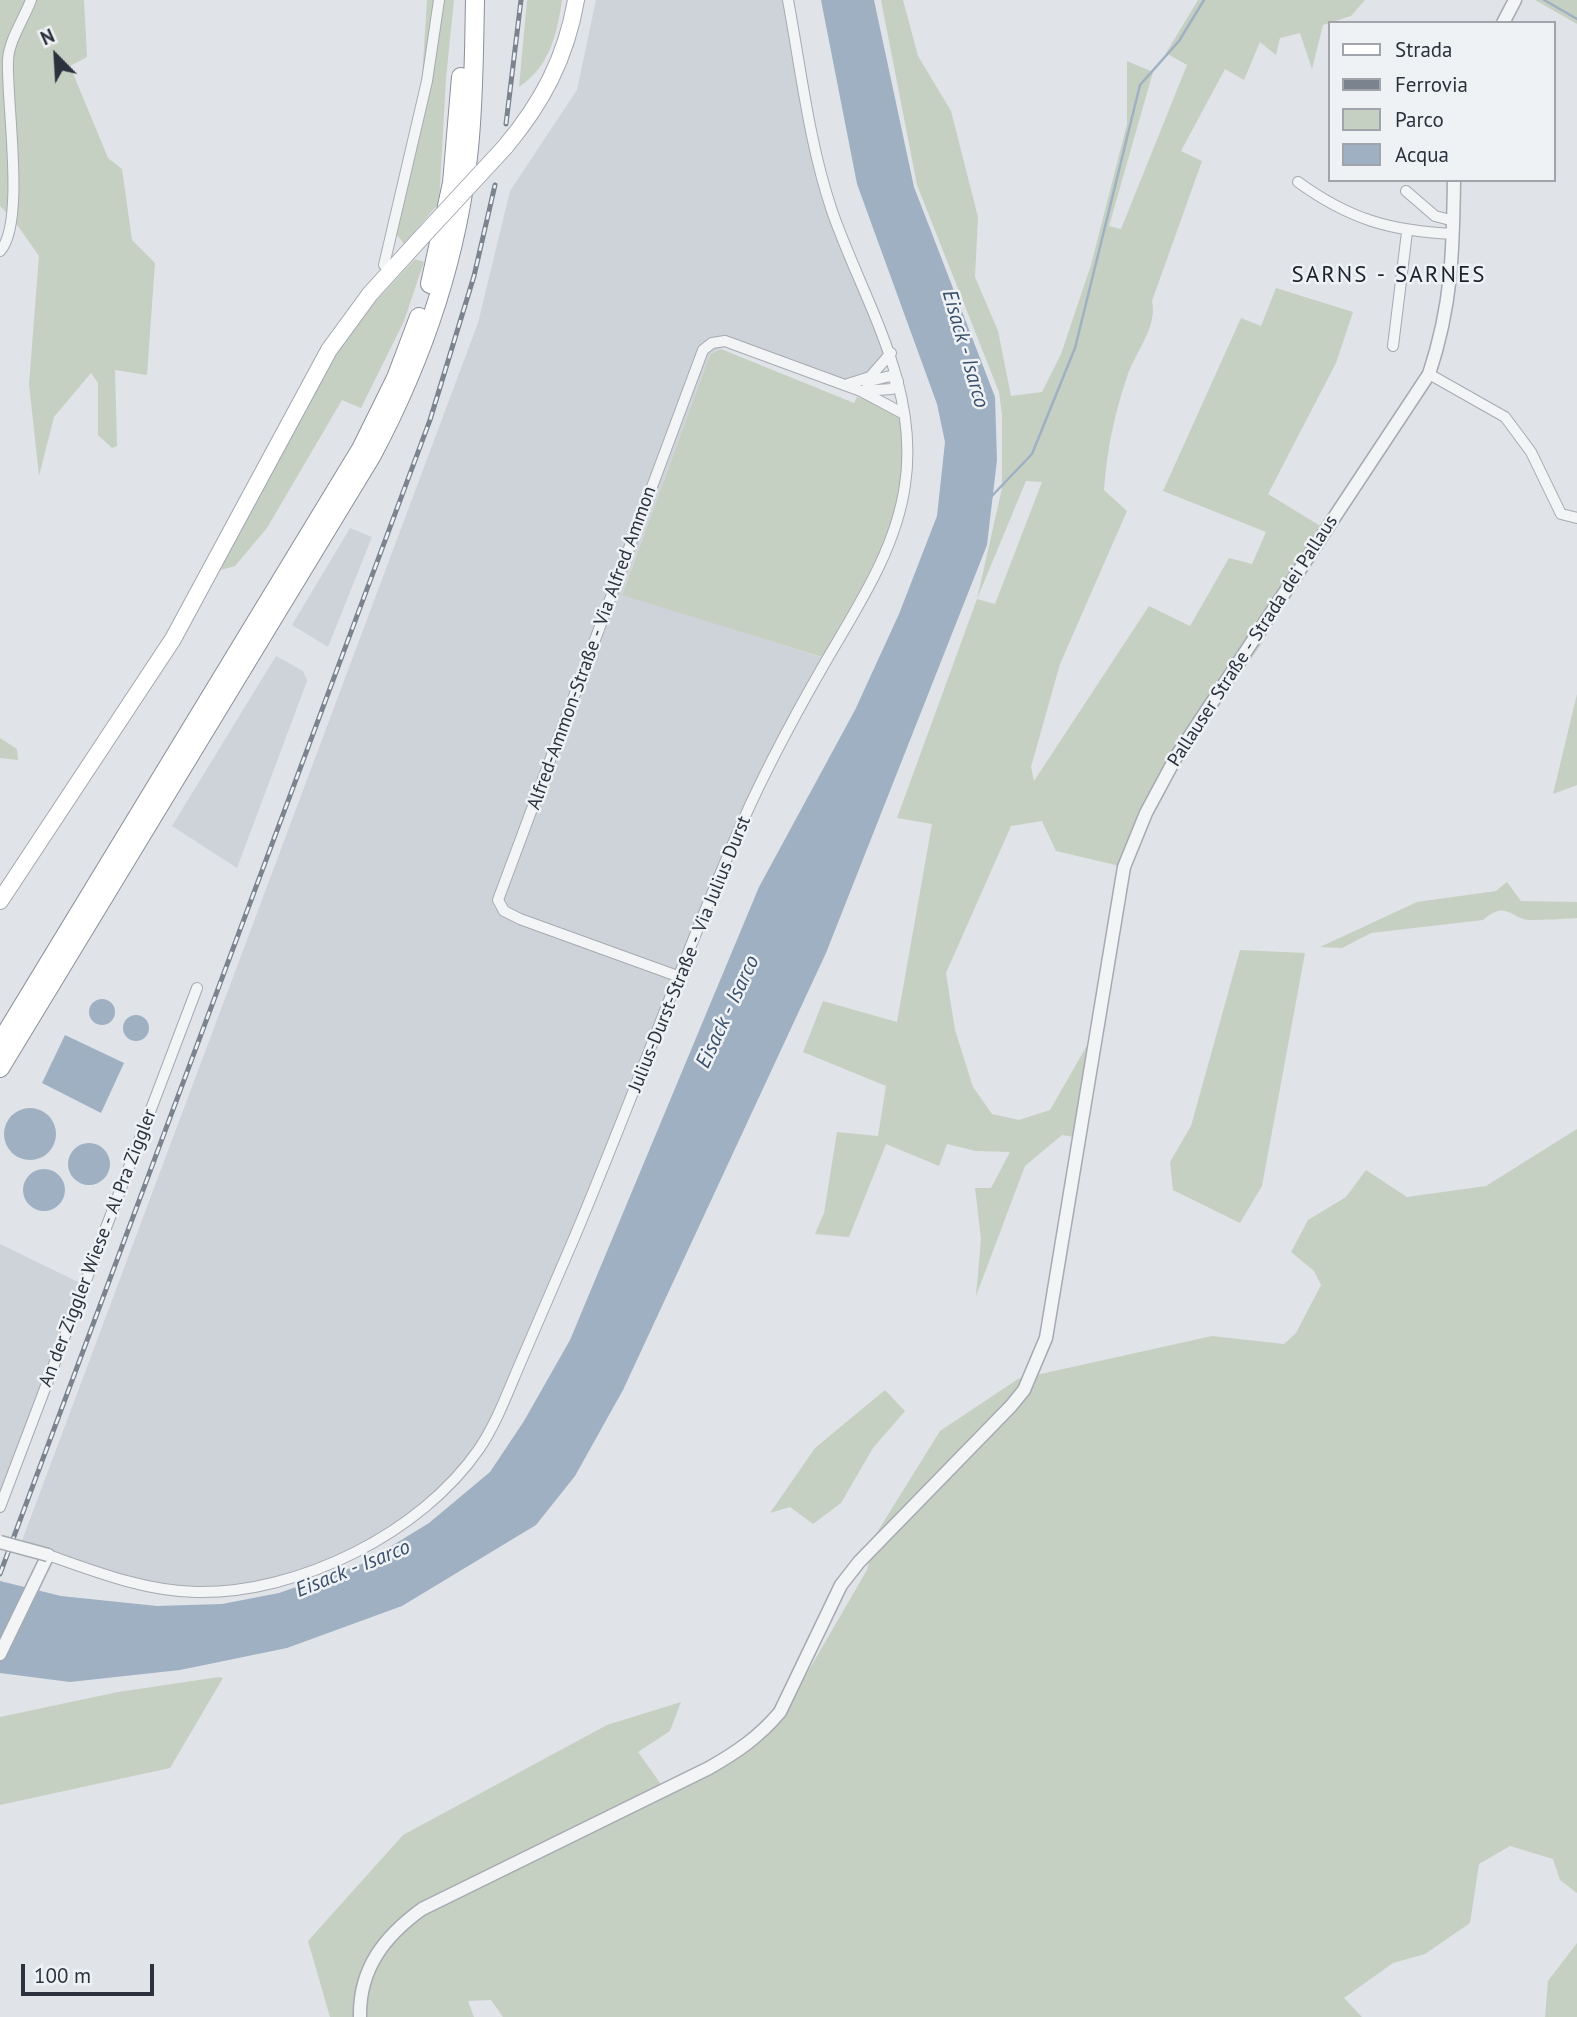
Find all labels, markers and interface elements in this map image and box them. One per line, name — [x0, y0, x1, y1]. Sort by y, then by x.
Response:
north arrow — [21, 21, 91, 91]
legend — [1328, 21, 1556, 182]
text: N — [37, 23, 58, 50]
text: Strada — [1395, 36, 1453, 63]
text: Ferrovia — [1395, 71, 1468, 98]
text: Parco — [1395, 106, 1444, 133]
text: Acqua — [1395, 141, 1449, 168]
district label: SARNS - SARNES — [1293, 261, 1485, 289]
water label: Eisack - Isarco — [936, 287, 994, 411]
street label: Alfred-Ammon-Straße - Via Alfred Ammon — [523, 483, 661, 813]
street label: Pallauser Straße - Strada dei Pallaus — [1163, 511, 1343, 771]
street label: Julius-Durst-Straße - Via Julius Durst — [624, 813, 756, 1095]
water label: Eisack - Isarco — [691, 952, 765, 1072]
street label: An der Ziggler Wiese - Al Pra Ziggler — [34, 1106, 162, 1390]
water label: Eisack - Isarco — [292, 1535, 414, 1603]
scale bar — [24, 1951, 158, 1995]
text: 100 m — [34, 1962, 91, 1989]

